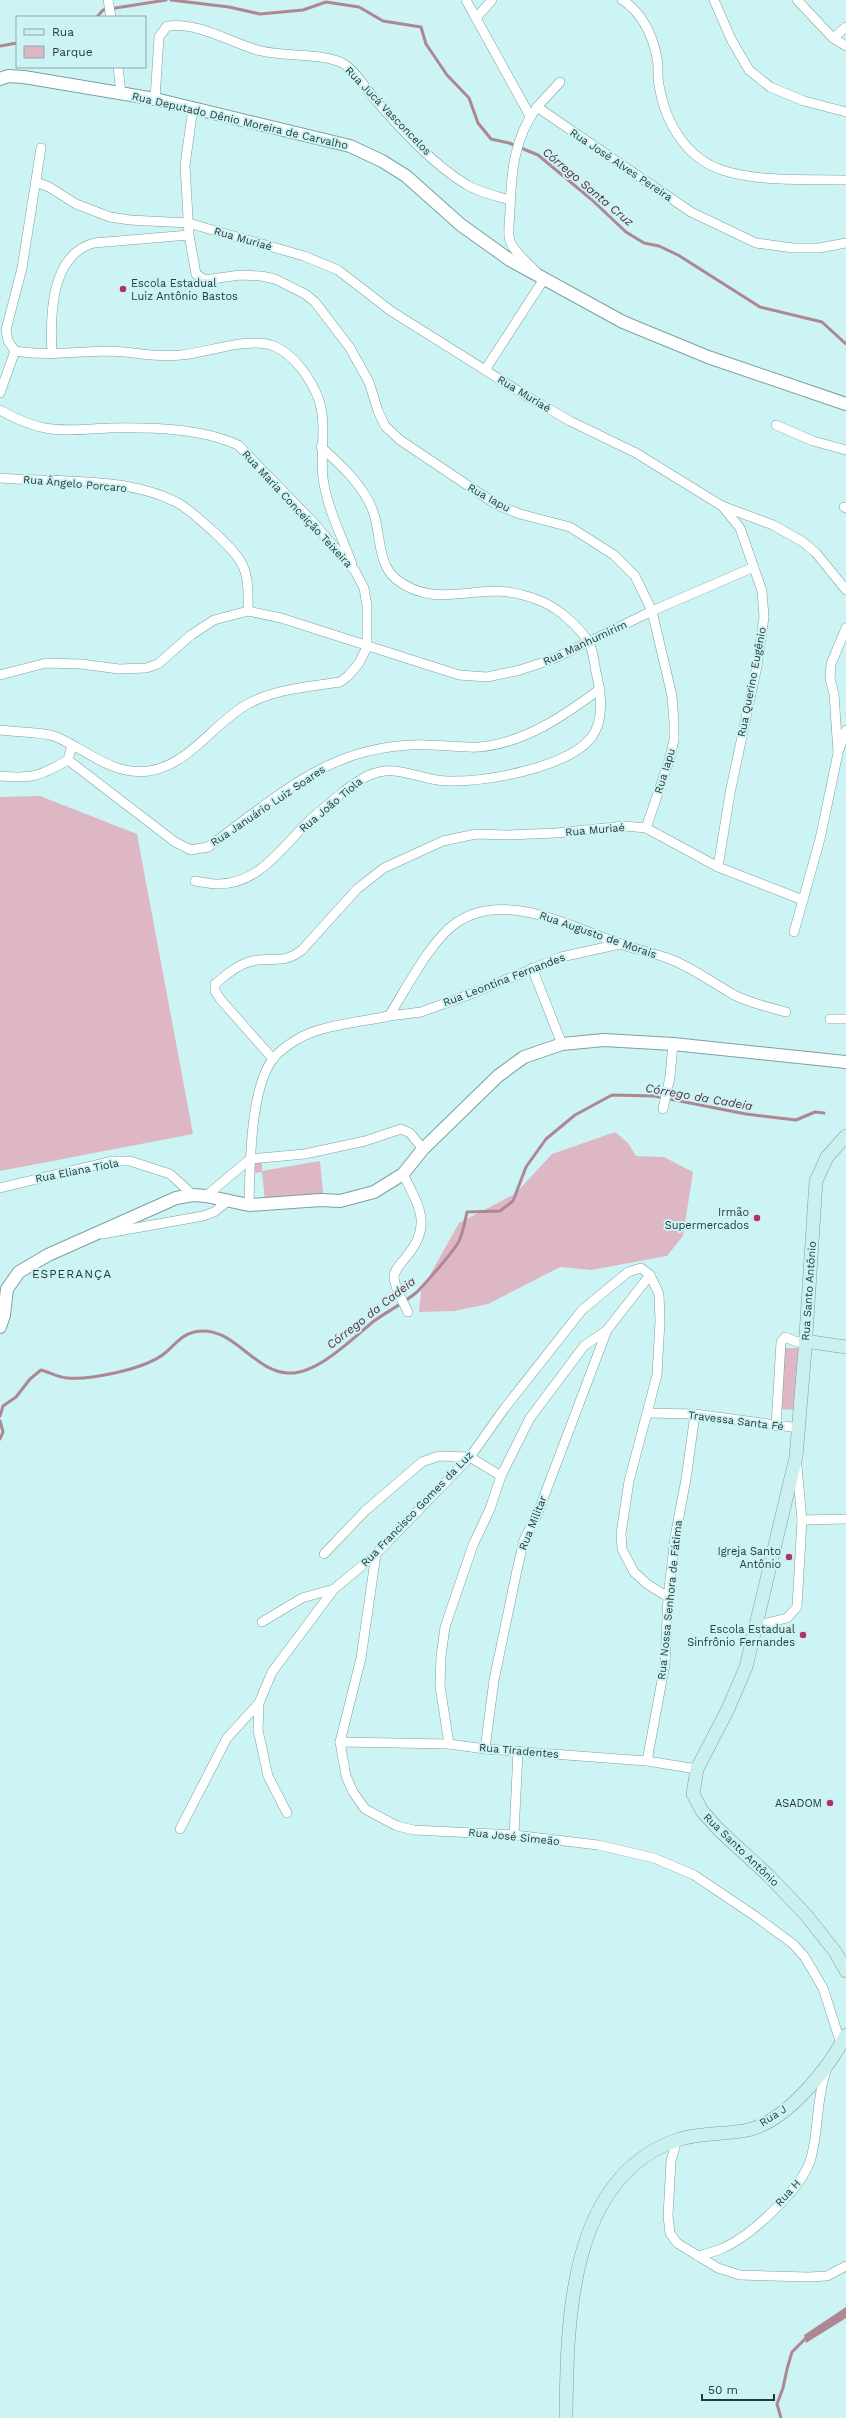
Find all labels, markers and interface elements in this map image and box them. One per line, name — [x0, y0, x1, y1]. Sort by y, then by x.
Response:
legend — [16, 16, 146, 68]
text: Rua — [52, 25, 74, 39]
text: Parque — [52, 45, 93, 59]
street label: Rua Jucá Vasconcelos — [342, 64, 434, 158]
street label: Rua Deputado Dênio Moreira de Carvalho — [131, 90, 349, 152]
street label: Rua José Alves Pereira — [567, 126, 675, 204]
water label: Córrego Santa Cruz — [540, 145, 637, 230]
street label: Rua Muriaé — [212, 225, 274, 253]
place label: Escola Estadual Luiz Antônio Bastos — [131, 277, 238, 303]
marker: Escola Estadual Luiz Antônio Bastos — [118, 284, 128, 294]
street label: Rua Muriaé — [495, 373, 553, 415]
street label: Rua Maria Conceição Teixeira — [239, 448, 355, 570]
street label: Rua Ângelo Porcaro — [23, 472, 127, 495]
street label: Rua Iapu — [465, 481, 513, 515]
street label: Rua Manhumirim — [541, 618, 629, 668]
street label: Rua Querino Eugênio — [735, 626, 769, 738]
street label: Rua Iapu — [652, 747, 678, 795]
street label: Rua Januário Luiz Soares — [208, 763, 328, 849]
street label: Rua João Tiola — [297, 775, 365, 835]
street label: Rua Muriaé — [565, 821, 625, 839]
street label: Rua Augusto de Morais — [538, 909, 658, 961]
street label: Rua Leontina Fernandes — [441, 951, 567, 1009]
water label: Córrego da Cadeia — [644, 1081, 754, 1113]
street label: Rua Eliana Tiola — [34, 1157, 120, 1185]
place label: Irmão Supermercados — [665, 1206, 749, 1232]
marker: Irmão Supermercados — [752, 1213, 762, 1223]
street label: Rua Santo Antônio — [799, 1241, 819, 1341]
district label: ESPERANÇA — [32, 1267, 112, 1281]
water label: Córrego da Cadeia — [324, 1274, 419, 1352]
street label: Travessa Santa Fé — [687, 1409, 785, 1433]
street label: Rua Francisco Gomes da Luz — [358, 1449, 476, 1569]
street label: Rua Militar — [516, 1493, 550, 1552]
street label: Rua Nossa Senhora de Fátima — [655, 1519, 685, 1681]
place label: Igreja Santo Antônio — [718, 1545, 781, 1571]
marker: Igreja Santo Antônio — [784, 1552, 794, 1562]
place label: Escola Estadual Sinfrônio Fernandes — [687, 1623, 796, 1649]
marker: Escola Estadual Sinfrônio Fernandes — [798, 1630, 808, 1640]
street label: Rua Tiradentes — [479, 1741, 560, 1761]
place label: ASADOM — [775, 1797, 822, 1810]
marker: ASADOM — [825, 1798, 835, 1808]
street label: Rua Santo Antônio — [701, 1811, 781, 1889]
street label: Rua José Simeão — [468, 1826, 560, 1848]
street label: Rua J — [757, 2102, 789, 2130]
street label: Rua H — [773, 2177, 803, 2209]
scale bar — [702, 2376, 774, 2402]
text: 50 m — [708, 2383, 738, 2397]

